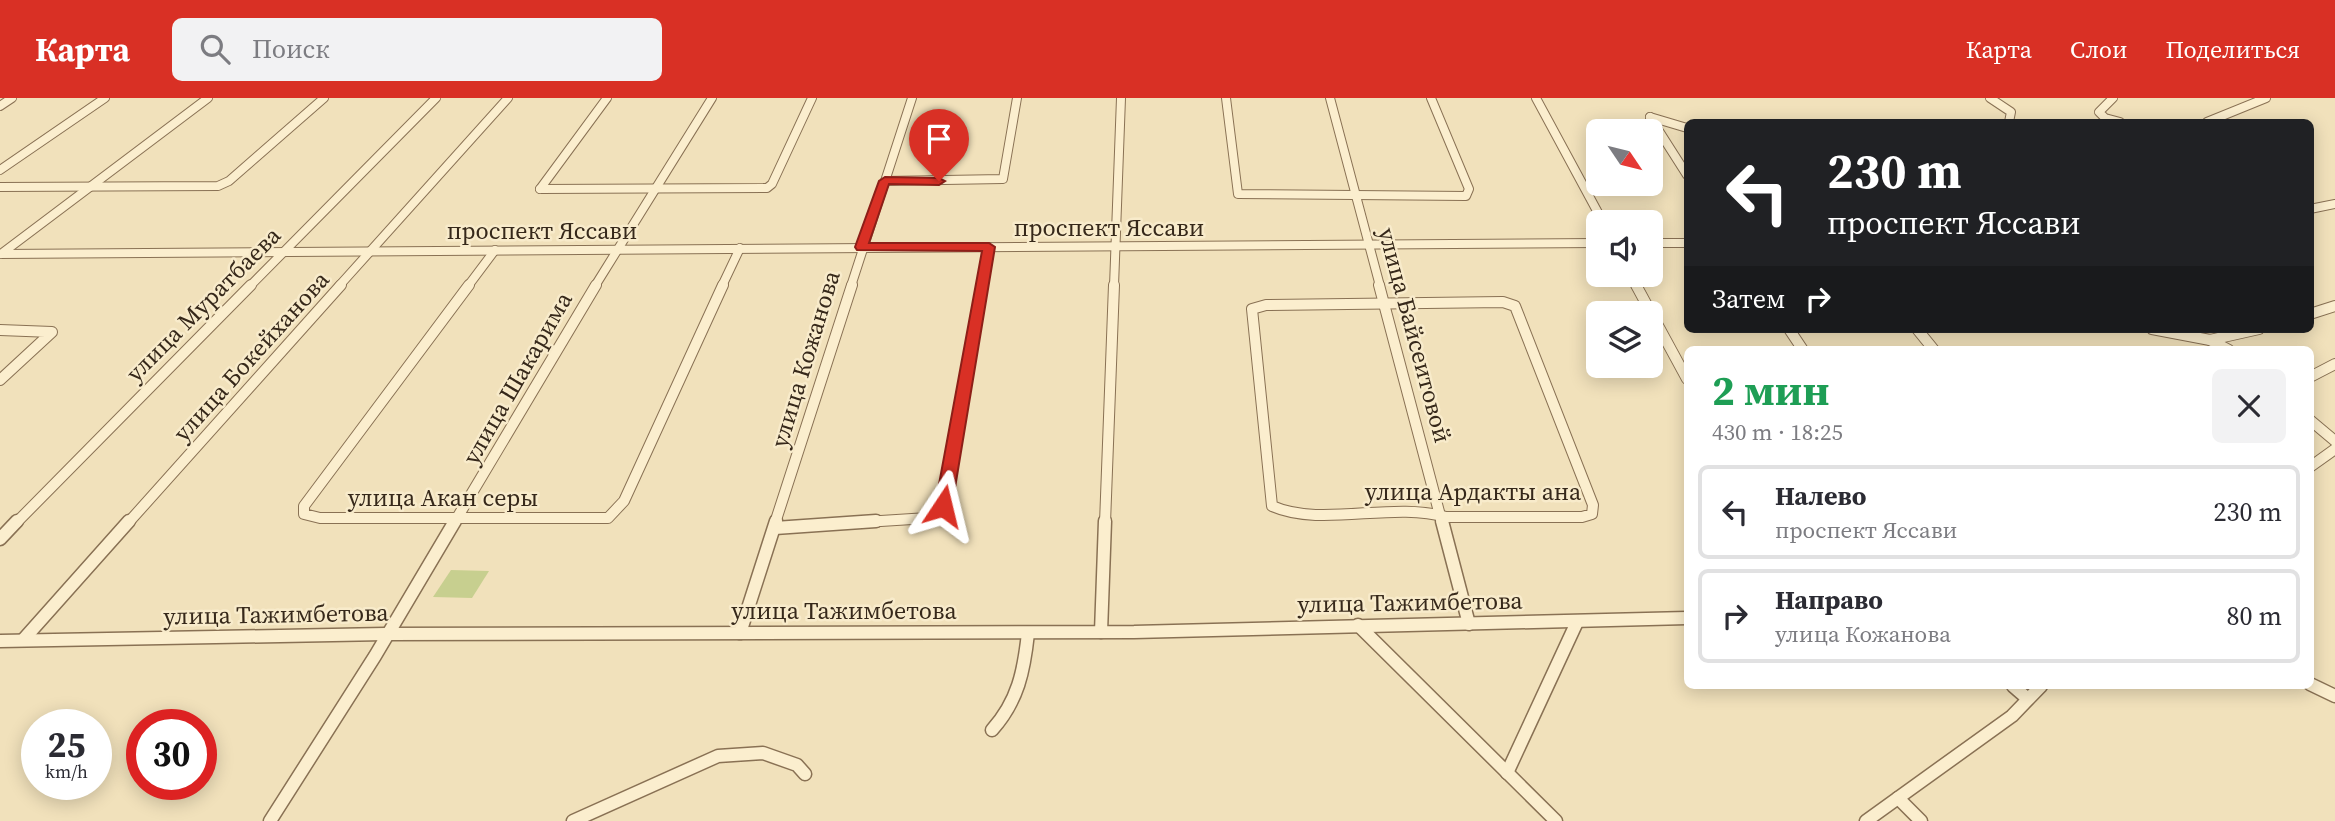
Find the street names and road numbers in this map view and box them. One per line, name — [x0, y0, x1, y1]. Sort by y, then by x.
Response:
street label: проспект Яссави — [1014, 211, 1204, 244]
street label: проспект Яссави — [447, 214, 637, 247]
street label: улица Муратбаева — [118, 219, 288, 389]
street label: улица Байсеитовой — [1370, 224, 1460, 446]
street label: улица Бокейханова — [166, 263, 337, 448]
street label: улица Кожанова — [762, 266, 848, 452]
street label: улица Шакарима — [454, 285, 580, 470]
street label: улица Ардакты ана — [1365, 475, 1582, 508]
street label: улица Акан серы — [348, 481, 538, 514]
street label: улица Тажимбетова — [1297, 584, 1524, 620]
street label: улица Тажимбетова — [731, 594, 957, 627]
street label: улица Тажимбетова — [163, 596, 390, 632]

